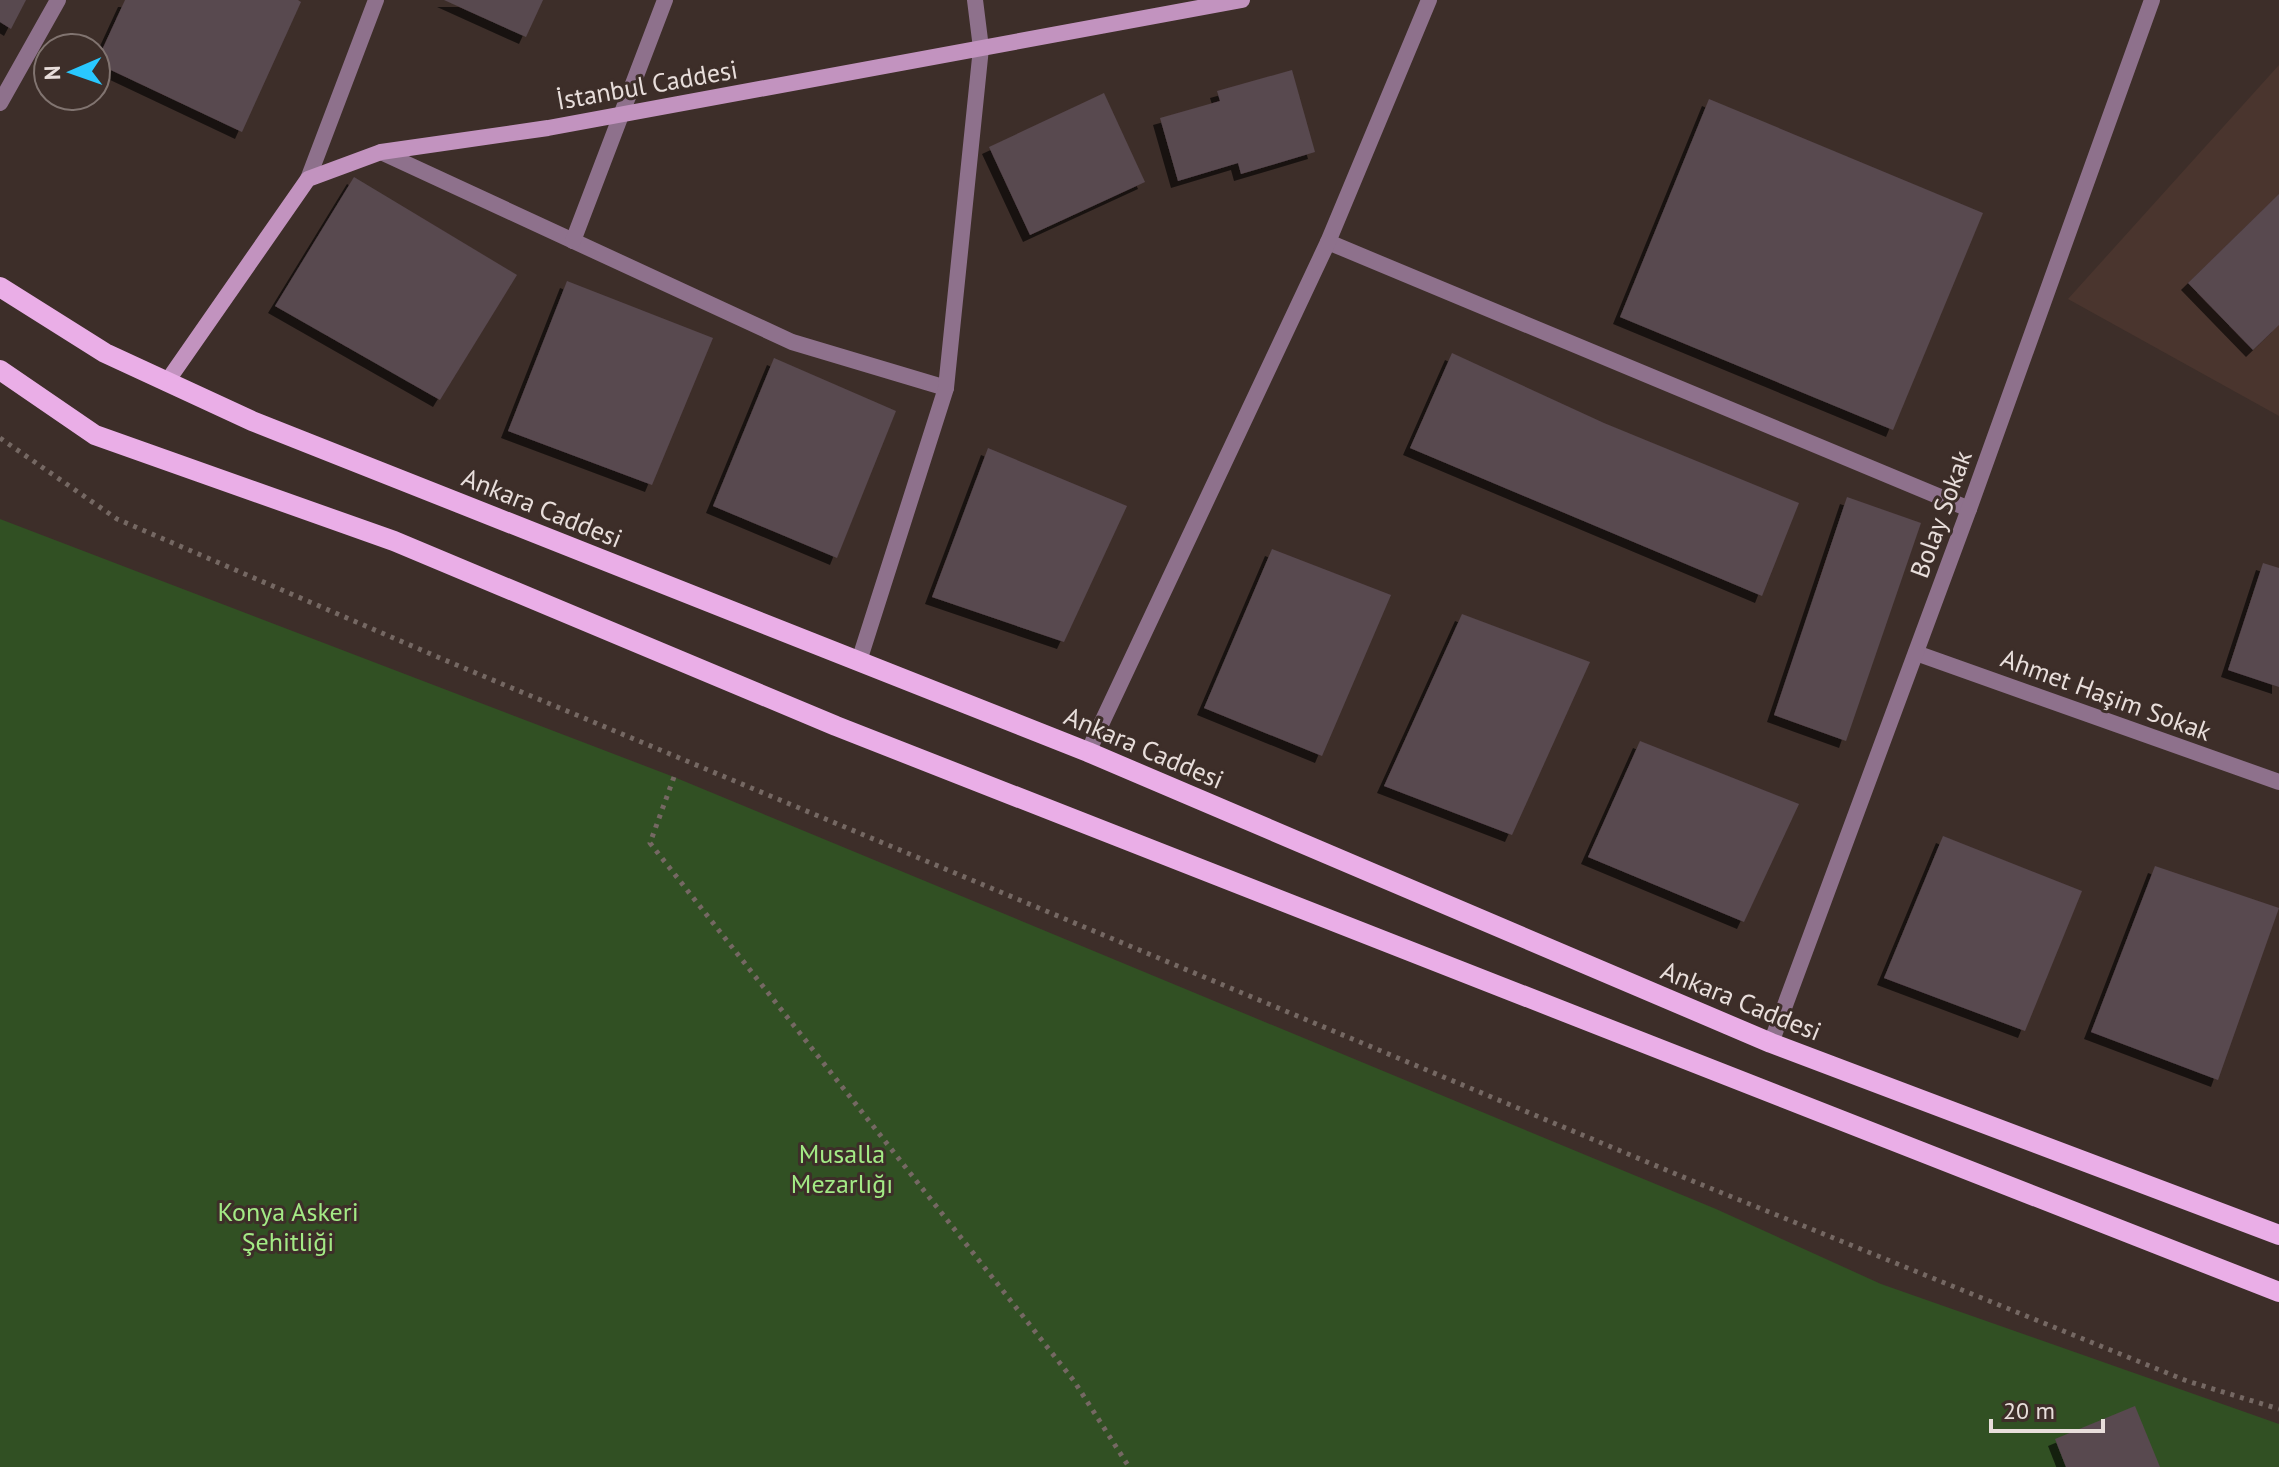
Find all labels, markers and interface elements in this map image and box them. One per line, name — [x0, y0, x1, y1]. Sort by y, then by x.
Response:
north arrow — [32, 32, 112, 112]
street label: İstanbul Caddesi — [554, 52, 740, 117]
text: N — [38, 65, 66, 80]
street label: Bolay Sokak — [1902, 445, 1979, 582]
street label: Ankara Caddesi — [457, 460, 627, 555]
street label: Ahmet Haşim Sokak — [1997, 641, 2216, 748]
street label: Ankara Caddesi — [1060, 699, 1229, 796]
street label: Ankara Caddesi — [1656, 953, 1826, 1048]
park label: Musalla Mezarlığı — [791, 1137, 893, 1200]
park label: Konya Askeri Şehitliği — [217, 1195, 359, 1258]
scale bar — [1991, 1383, 2103, 1433]
text: 20 m — [2003, 1395, 2055, 1426]

